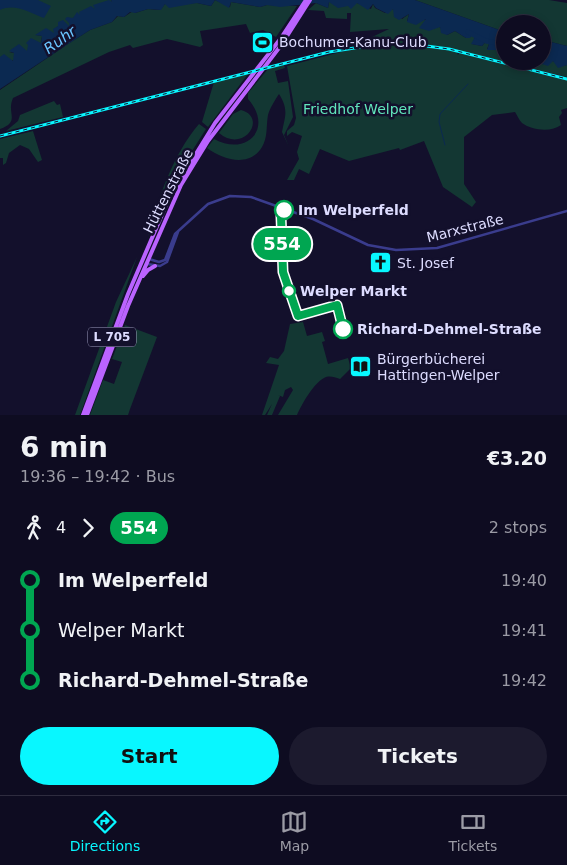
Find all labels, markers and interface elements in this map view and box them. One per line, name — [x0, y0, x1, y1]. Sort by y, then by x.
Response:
map controls — [496, 15, 551, 70]
button: layers — [496, 15, 551, 70]
water label: Ruhr — [40, 22, 80, 58]
sports icon: Bochumer-Kanu-Club — [251, 30, 275, 54]
place label: Bochumer-Kanu-Club — [279, 34, 427, 50]
park label: Friedhof Welper — [303, 101, 413, 117]
street label: Hüttenstraße — [140, 146, 196, 236]
marker: Im Welperfeld — [274, 200, 294, 220]
place label: Im Welperfeld — [298, 202, 409, 218]
street label: Marxstraße — [425, 211, 505, 245]
line badge: 554 — [253, 228, 311, 260]
text: 554 — [263, 233, 301, 254]
church icon: St. Josef — [369, 251, 393, 275]
place label: St. Josef — [397, 255, 455, 271]
place label: Welper Markt — [300, 283, 407, 299]
marker: Welper Markt — [282, 284, 296, 298]
marker: Richard-Dehmel-Straße — [333, 319, 353, 339]
place label: Richard-Dehmel-Straße — [357, 321, 542, 337]
road number: L 705 — [88, 328, 136, 347]
place label: Bürgerbücherei Hattingen-Welper — [377, 351, 500, 383]
library icon: Bürgerbücherei Hattingen-Welper — [349, 355, 373, 379]
text: 6 min — [20, 431, 108, 464]
text: €3.20 — [487, 447, 547, 469]
text: 19:36 – 19:42 · Bus — [20, 467, 175, 486]
icon: walk — [20, 514, 48, 542]
icon: forward — [74, 514, 102, 542]
text: 554 — [120, 517, 158, 538]
text: 4 — [56, 518, 66, 537]
text: 2 stops — [489, 518, 547, 537]
text: Im Welperfeld — [58, 569, 208, 591]
text: 19:40 — [501, 571, 547, 590]
text: Welper Markt — [58, 619, 185, 641]
text: 19:41 — [501, 621, 547, 640]
text: Richard-Dehmel-Straße — [58, 669, 308, 691]
text: 19:42 — [501, 671, 547, 690]
button: Start — [20, 727, 279, 785]
button: Tickets — [289, 727, 547, 785]
tab: Directions — [70, 808, 140, 854]
tab: Map — [280, 808, 309, 854]
tab: Tickets — [449, 808, 497, 854]

